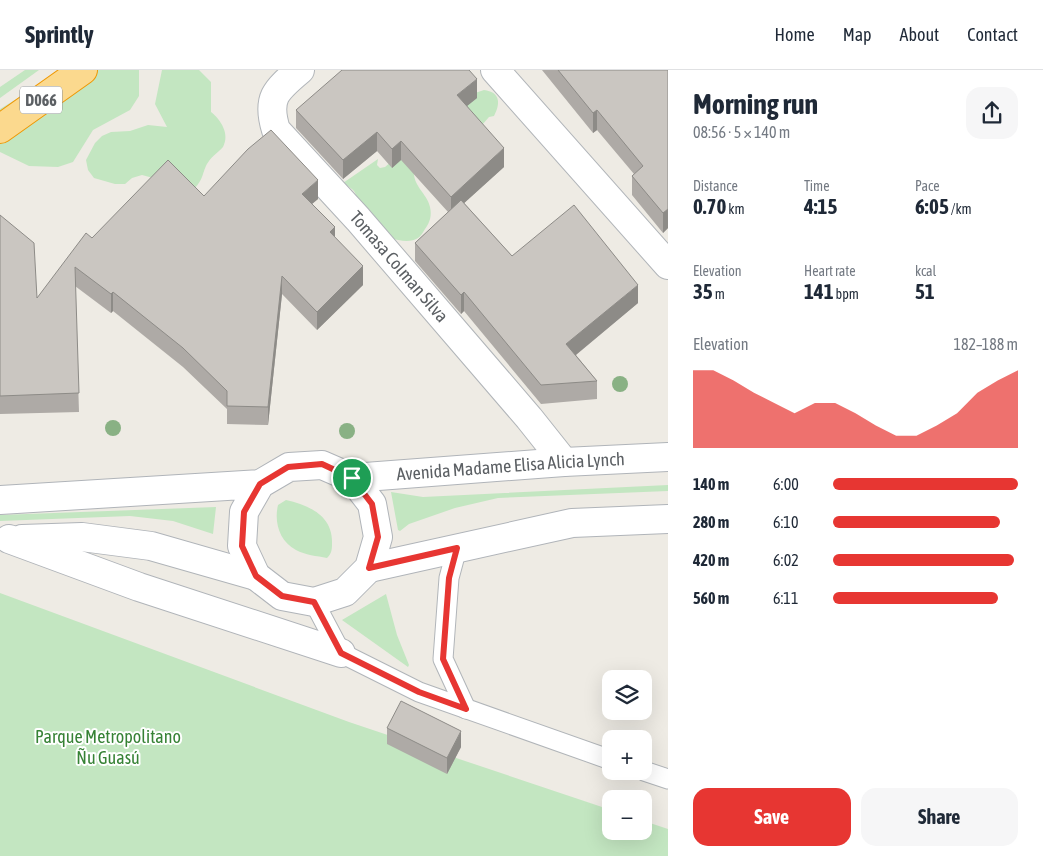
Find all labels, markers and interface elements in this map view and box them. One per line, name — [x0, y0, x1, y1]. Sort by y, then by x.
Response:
text: Sprintly — [25, 21, 94, 48]
text: Home — [775, 24, 815, 45]
text: Map — [843, 24, 872, 45]
text: About — [900, 24, 939, 45]
text: Contact — [967, 24, 1018, 45]
road number: D066 — [20, 86, 62, 114]
button: share — [966, 87, 1018, 139]
text: Morning run — [693, 88, 818, 120]
text: 08:56 · 5 × 140 m — [693, 123, 790, 141]
text: Distance — [693, 178, 738, 194]
text: Time — [804, 178, 830, 194]
text: Pace — [915, 178, 940, 194]
text: 0.70 — [693, 194, 726, 218]
text: 4:15 — [804, 194, 837, 218]
text: 6:05 — [915, 194, 949, 218]
text: km — [726, 201, 745, 217]
text: /km — [949, 201, 972, 217]
street label: Tomasa Colman Silva — [346, 206, 453, 326]
text: Elevation — [693, 263, 742, 279]
text: Heart rate — [804, 263, 856, 279]
text: kcal — [915, 263, 936, 279]
text: 35 — [693, 279, 713, 303]
text: 141 — [804, 279, 834, 303]
text: 51 — [915, 279, 935, 303]
text: m — [713, 286, 725, 302]
text: bpm — [834, 286, 859, 302]
text: Elevation — [693, 335, 748, 353]
text: 182–188 m — [954, 335, 1018, 353]
street label: Avenida Madame Elisa Alicia Lynch — [396, 448, 625, 485]
pin — [331, 457, 373, 499]
icon: arrive — [338, 464, 366, 492]
text: 140 m — [693, 475, 729, 493]
text: 6:00 — [773, 475, 799, 493]
text: 280 m — [693, 513, 729, 531]
text: 6:10 — [773, 513, 798, 531]
text: 420 m — [693, 551, 729, 569]
text: 6:02 — [773, 551, 799, 569]
text: 560 m — [693, 589, 729, 607]
text: 6:11 — [773, 589, 798, 607]
map controls — [602, 670, 652, 840]
button: layers — [602, 670, 652, 720]
park label: Parque Metropolitano Ñu Guasú — [35, 726, 181, 768]
button: + — [602, 730, 652, 780]
button: Save — [693, 788, 851, 846]
button: Share — [861, 788, 1018, 846]
button: − — [602, 790, 652, 840]

